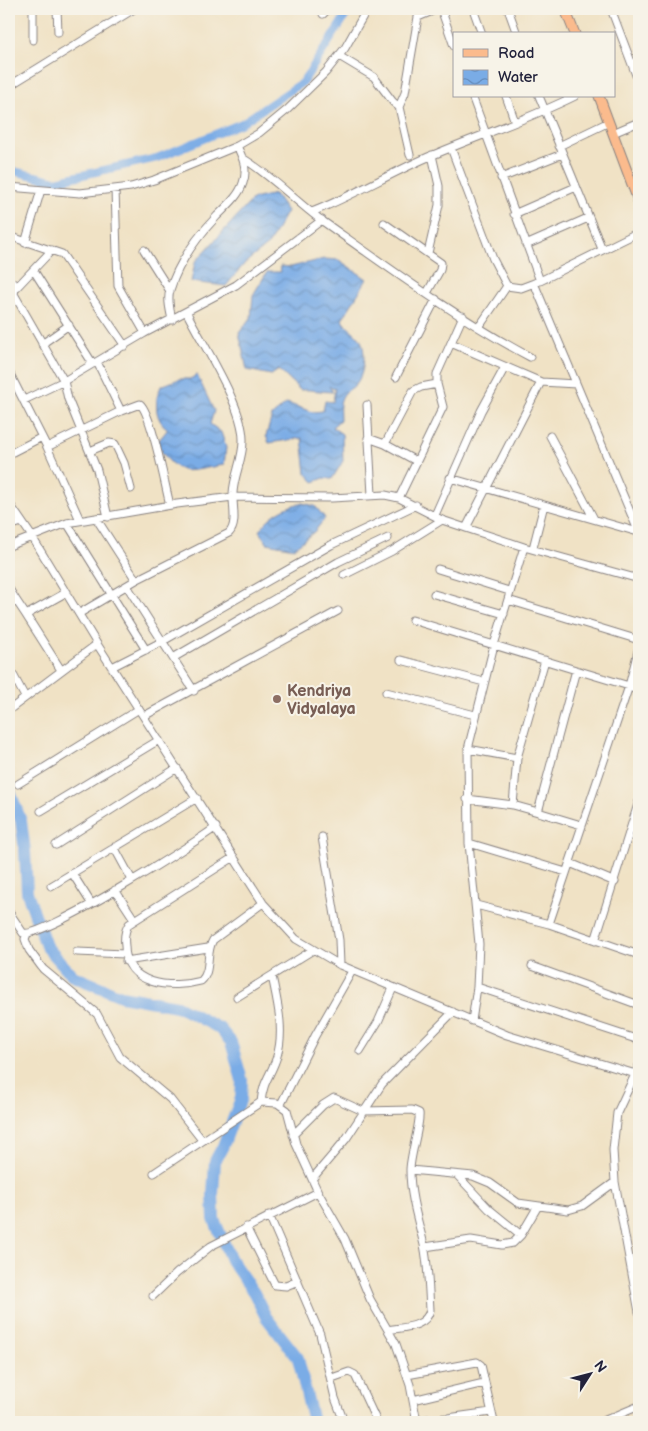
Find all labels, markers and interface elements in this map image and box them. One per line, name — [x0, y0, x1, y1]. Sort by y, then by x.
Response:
legend — [453, 32, 616, 98]
text: Road — [498, 44, 534, 63]
text: Water — [498, 68, 538, 87]
place label: Kendriya Vidyalaya — [287, 682, 356, 719]
marker: Kendriya Vidyalaya — [271, 693, 283, 705]
north arrow — [566, 1348, 616, 1398]
text: N — [590, 1357, 610, 1376]

